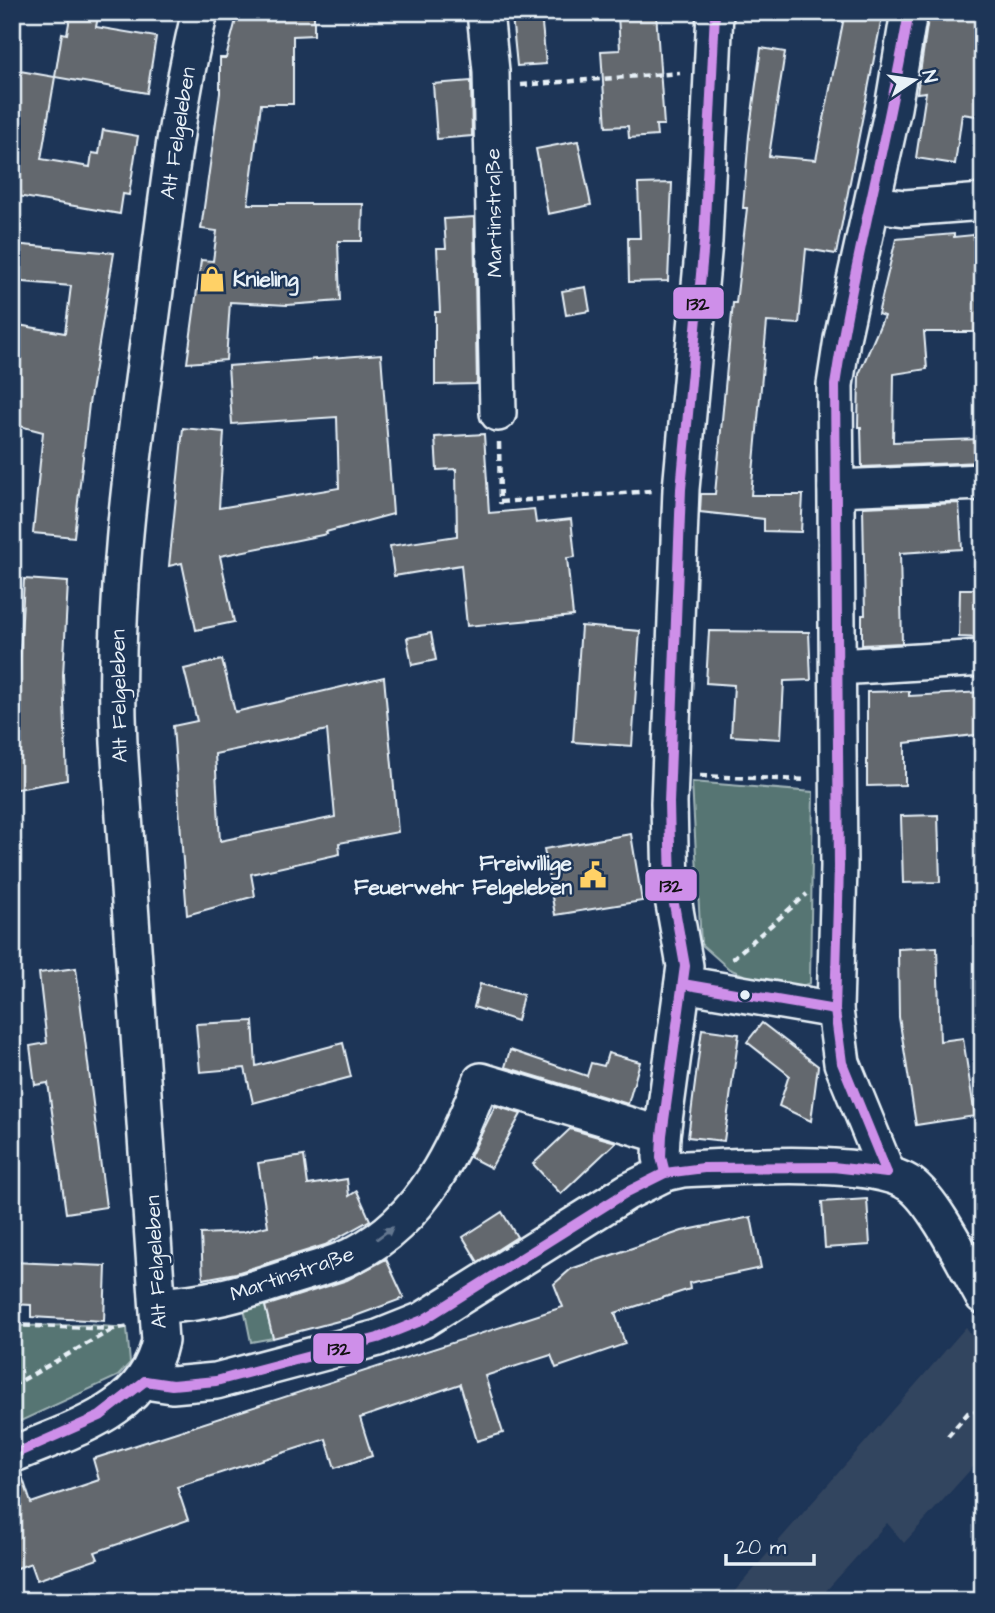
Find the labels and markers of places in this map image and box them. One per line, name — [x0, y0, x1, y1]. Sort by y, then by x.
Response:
shop icon: Knieling — [197, 264, 227, 294]
place label: Knieling — [233, 265, 299, 296]
place label: Freiwillige Feuerwehr Felgeleben — [354, 849, 573, 904]
public building icon: Freiwillige Feuerwehr Felgeleben — [578, 860, 608, 890]
unlabelled marker — [738, 988, 752, 1002]

